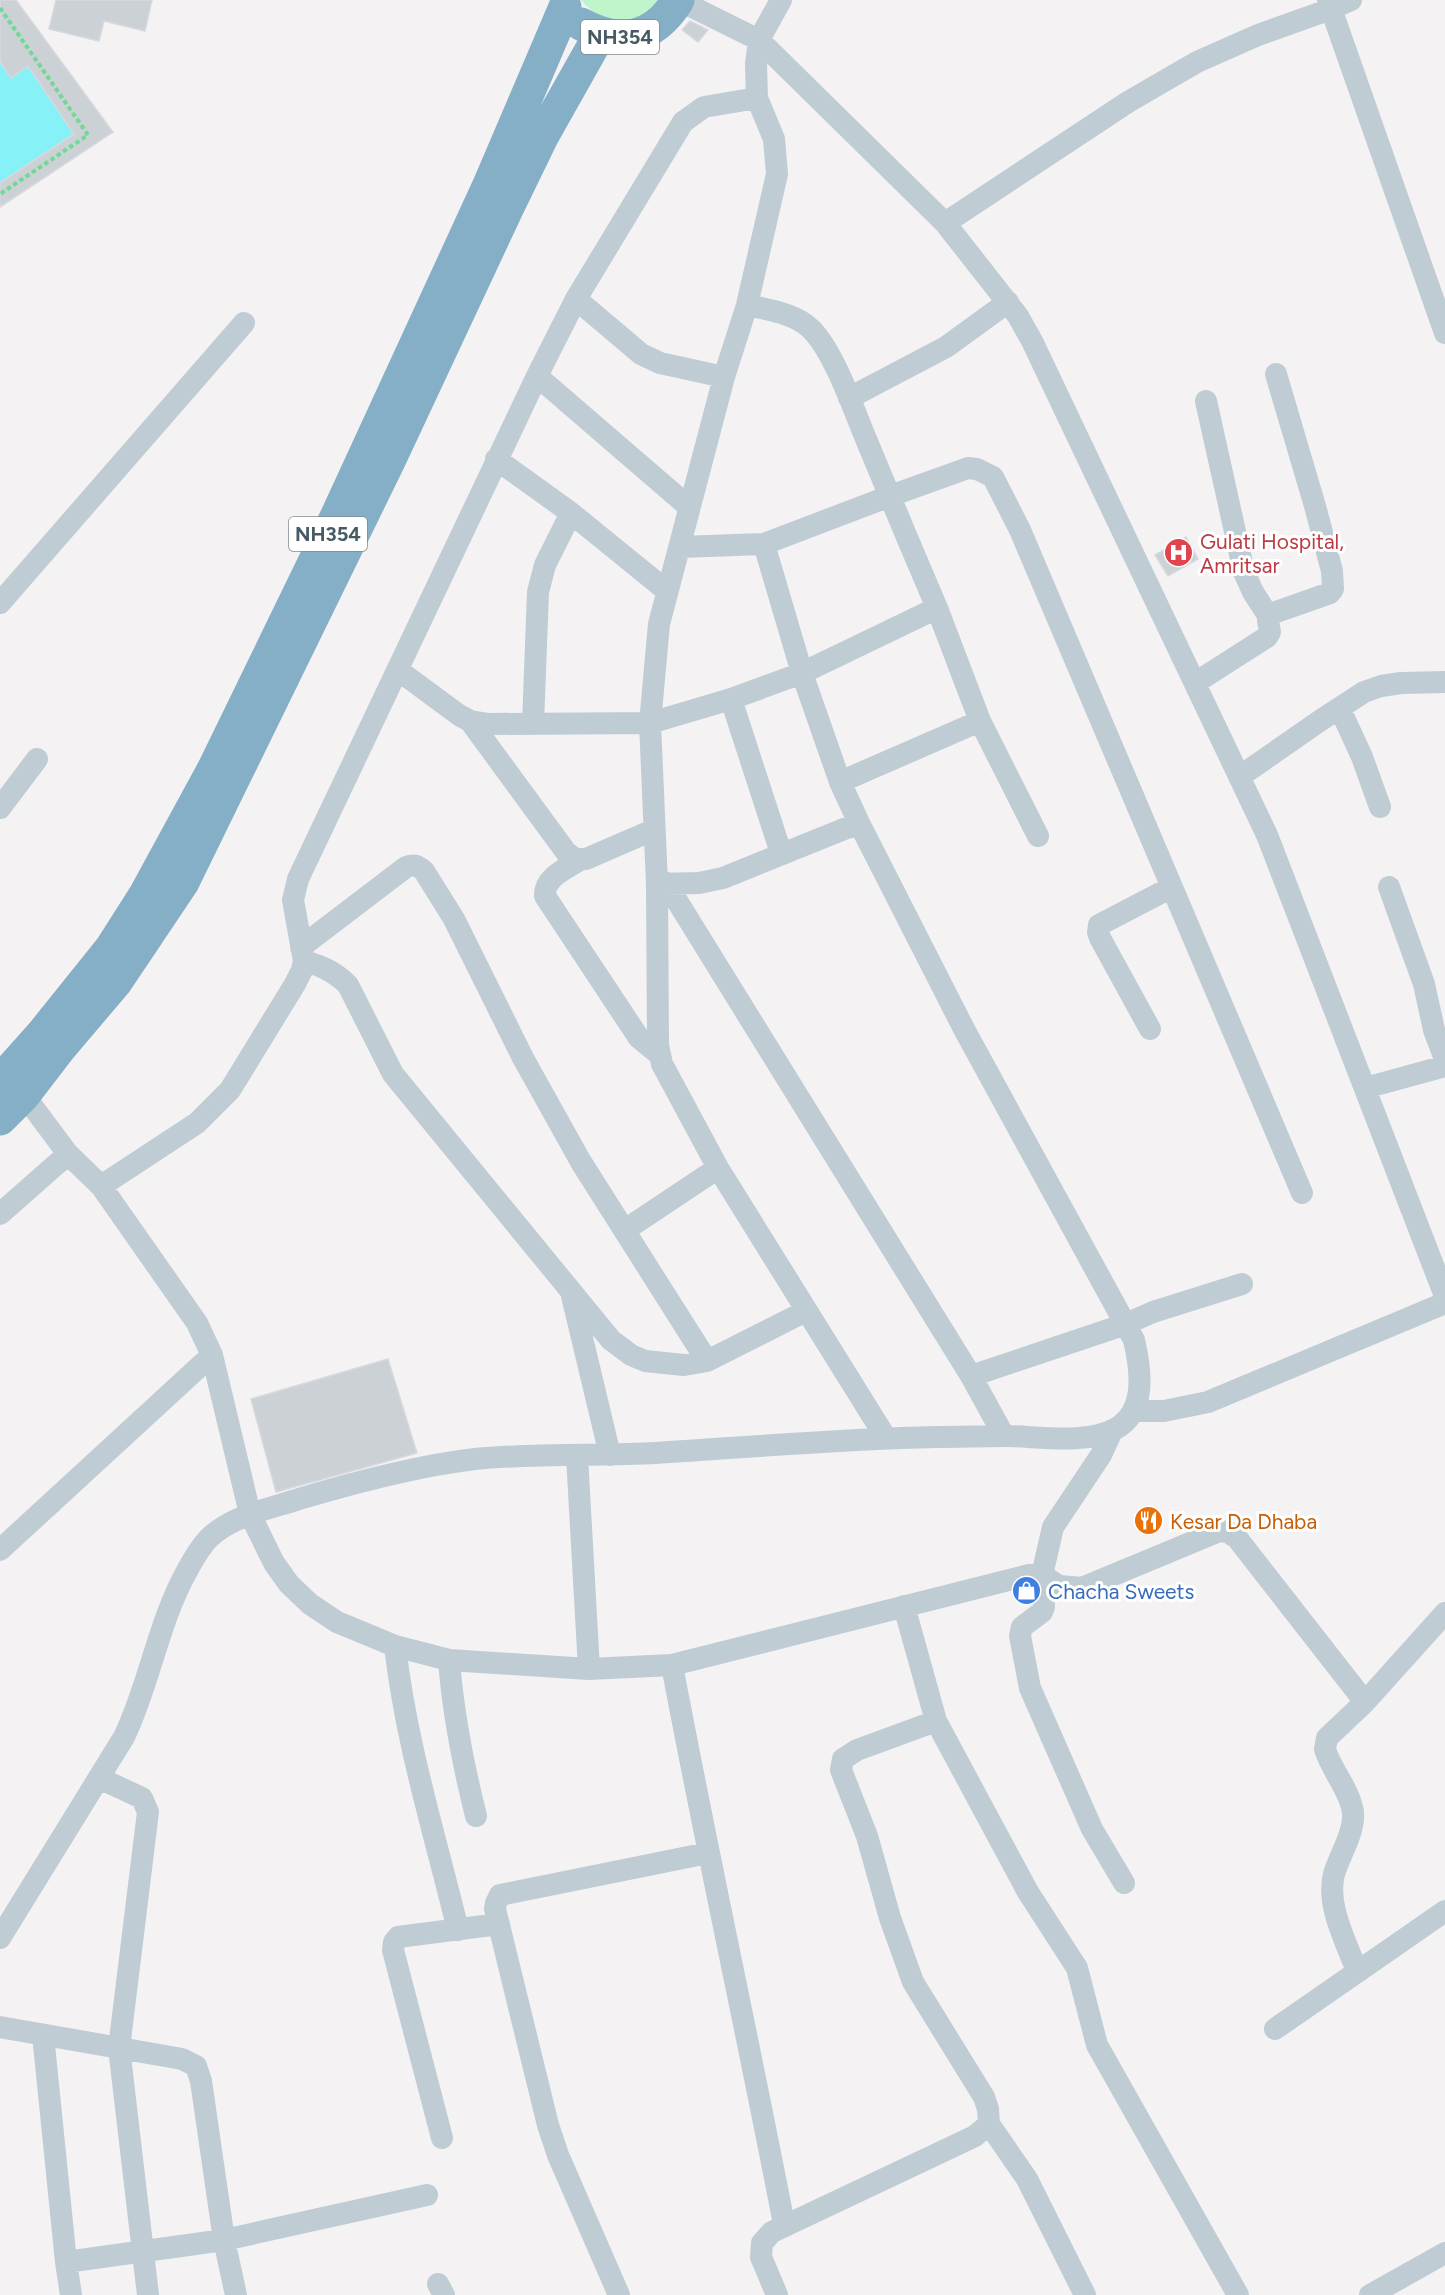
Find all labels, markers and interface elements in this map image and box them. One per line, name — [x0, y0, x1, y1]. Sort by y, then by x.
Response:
road number: NH354 — [581, 20, 659, 54]
road number: NH354 — [289, 517, 367, 551]
place label: Gulati Hospital, Amritsar — [1200, 529, 1344, 578]
hospital icon: Gulati Hospital, Amritsar — [1163, 537, 1195, 569]
restaurant icon: Kesar Da Dhaba — [1133, 1505, 1165, 1537]
place label: Kesar Da Dhaba — [1170, 1509, 1317, 1534]
shop icon: Chacha Sweets — [1011, 1575, 1043, 1607]
place label: Chacha Sweets — [1048, 1579, 1194, 1604]

